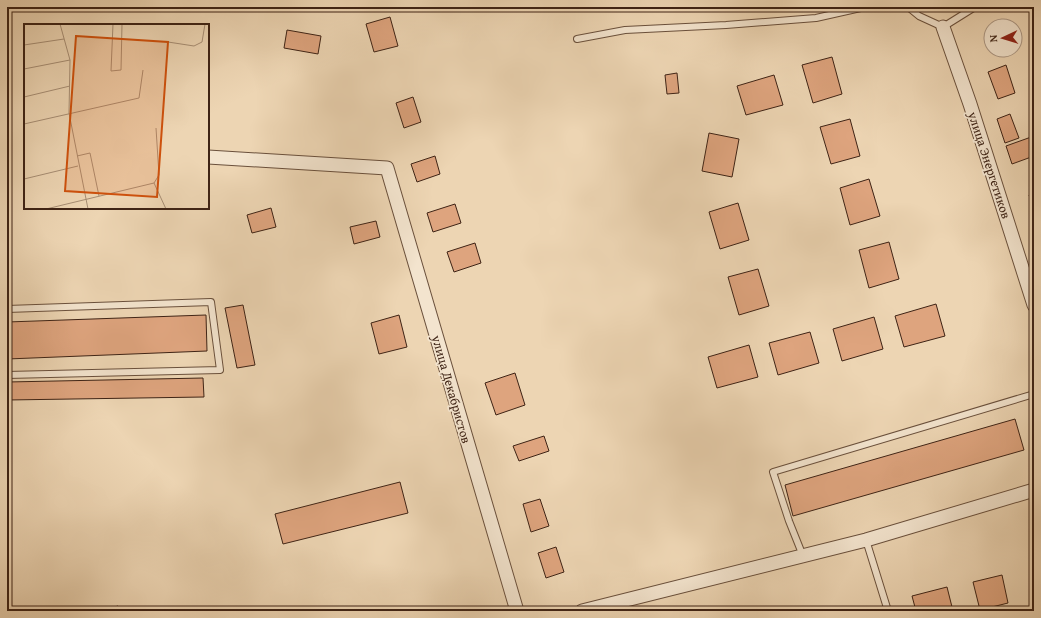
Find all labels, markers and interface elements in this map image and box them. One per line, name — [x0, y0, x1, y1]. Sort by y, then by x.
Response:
north arrow — [983, 18, 1023, 58]
inset map — [24, 24, 209, 209]
text: N — [985, 34, 1001, 43]
street label: улица Энергетиков — [963, 108, 1016, 221]
street label: улица Декабристов — [427, 332, 476, 445]

